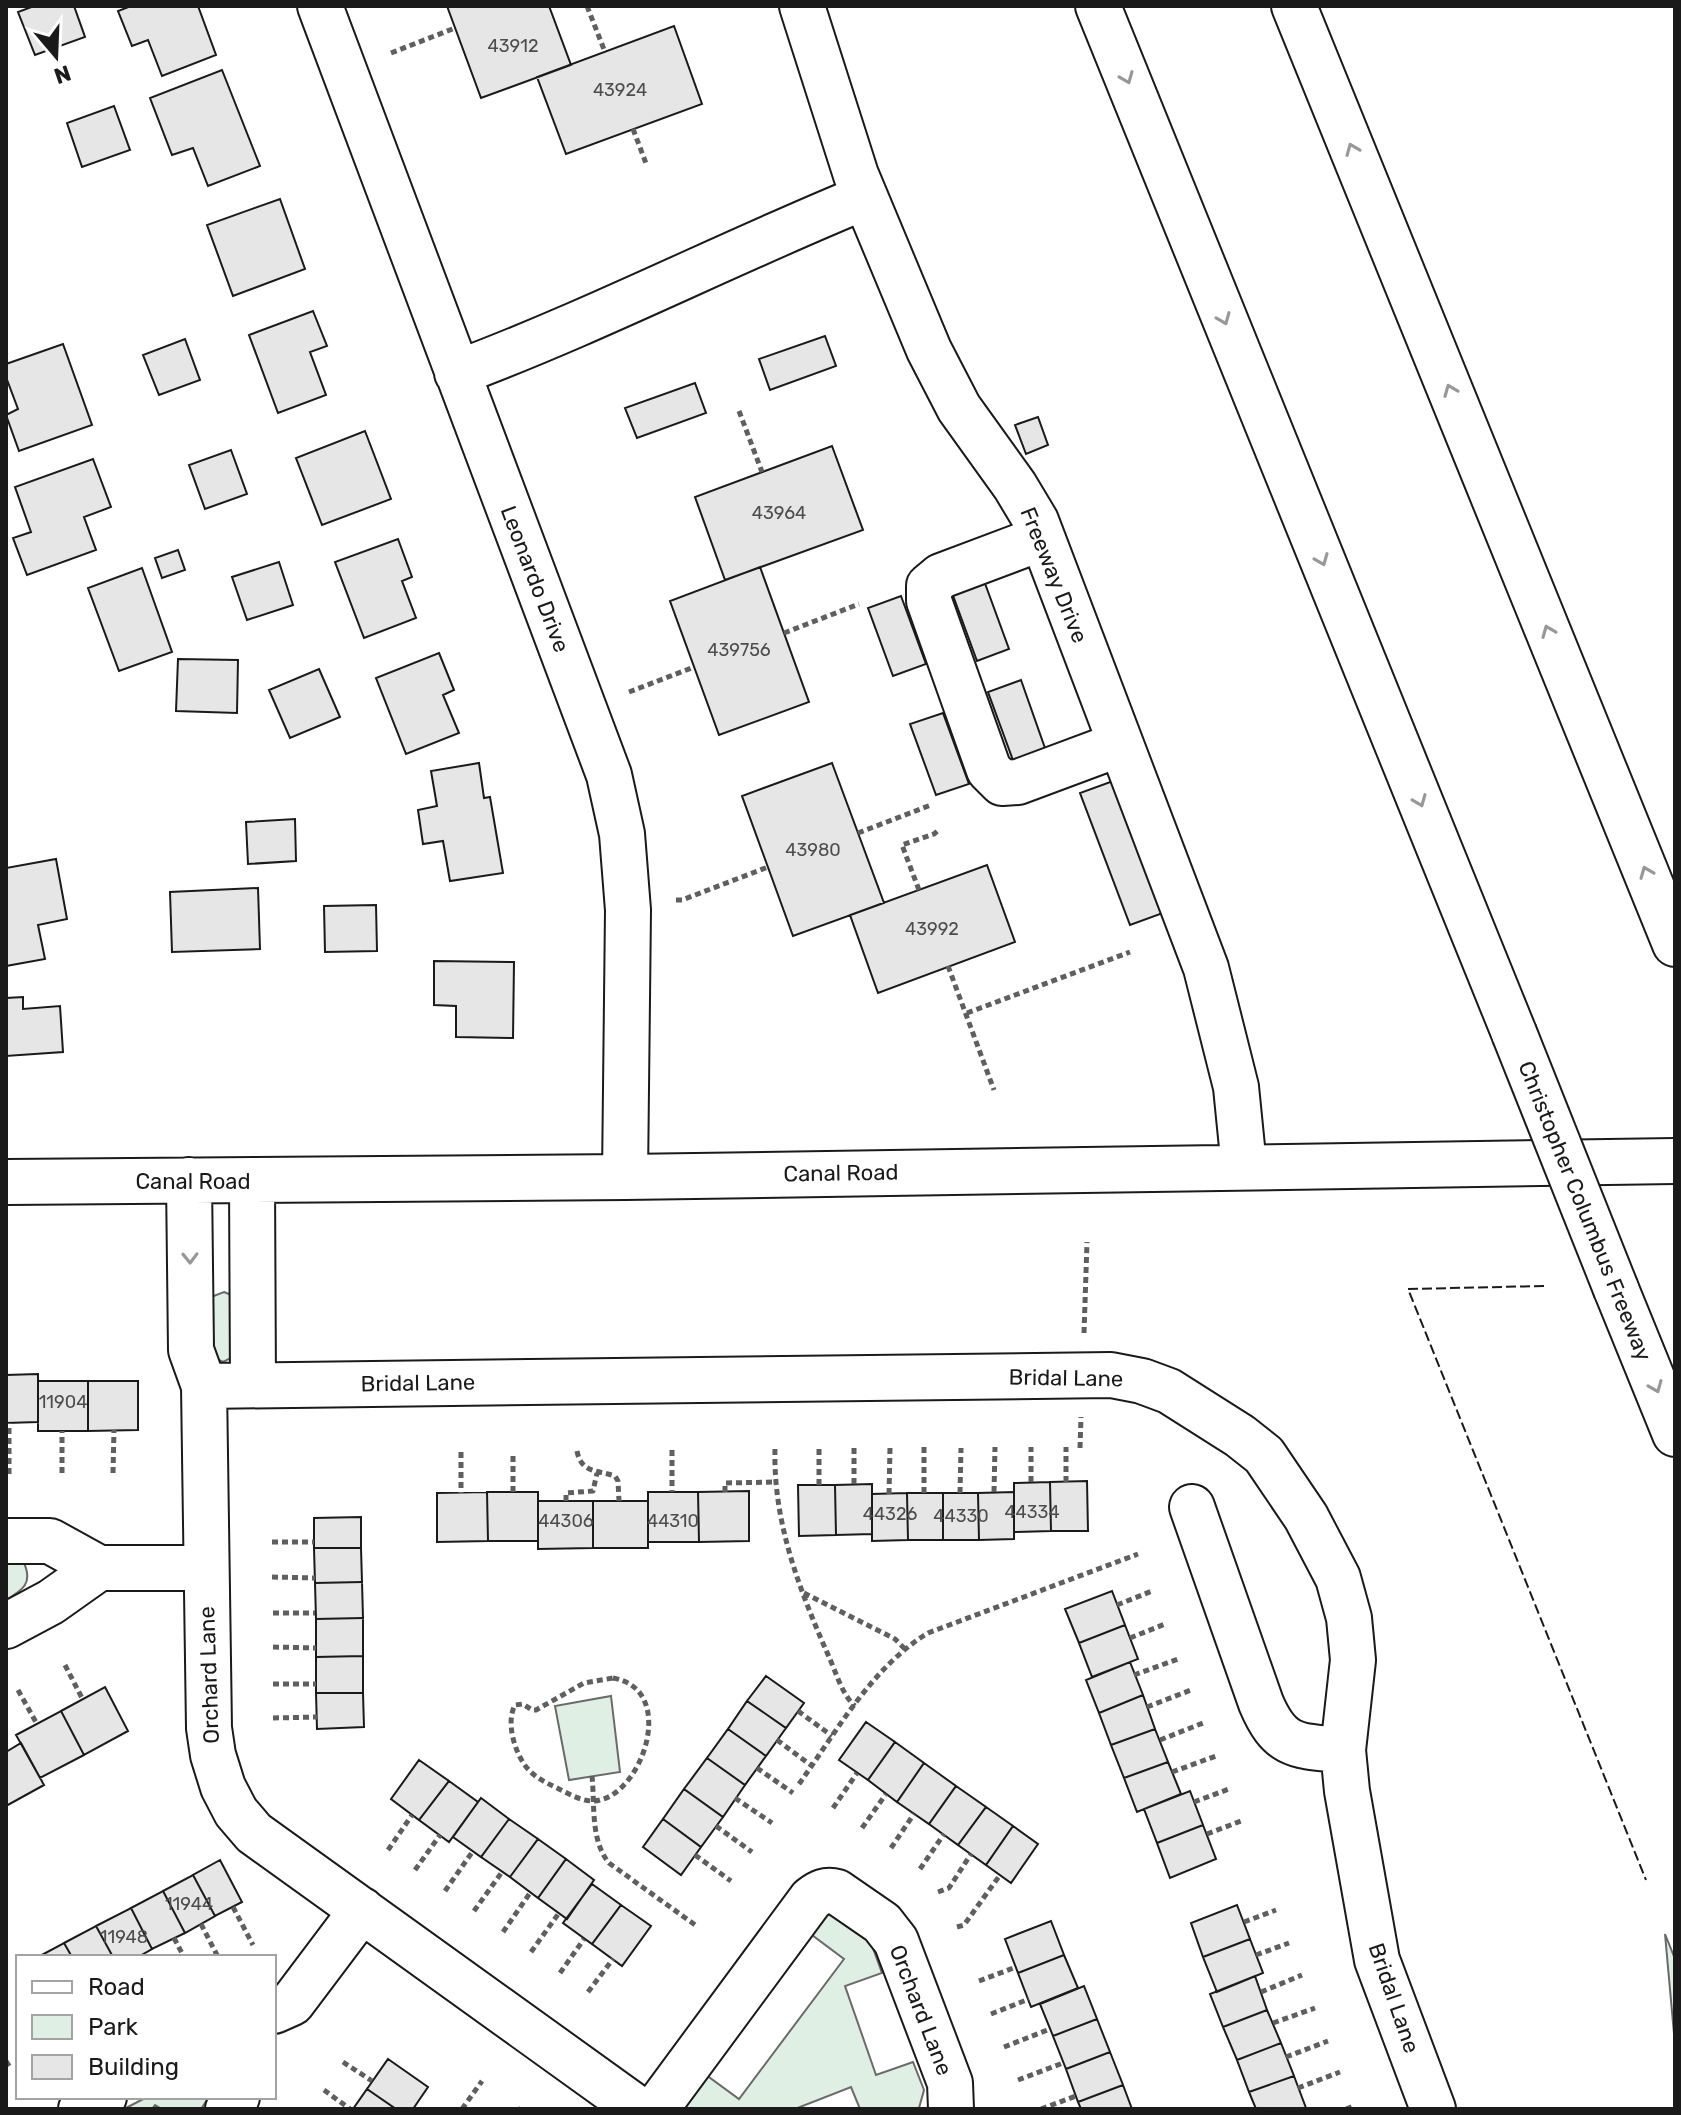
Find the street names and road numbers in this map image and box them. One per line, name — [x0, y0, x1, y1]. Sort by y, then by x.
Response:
street label: Leonardo Drive — [495, 502, 575, 656]
street label: Freeway Drive — [1014, 503, 1094, 647]
street label: Christopher Columbus Freeway — [1512, 1057, 1658, 1365]
street label: Canal Road — [783, 1158, 899, 1188]
street label: Canal Road — [135, 1168, 251, 1195]
street label: Bridal Lane — [1008, 1364, 1124, 1392]
street label: Bridal Lane — [360, 1369, 476, 1397]
street label: Orchard Lane — [193, 1606, 225, 1744]
street label: Bridal Lane — [1363, 1939, 1425, 2057]
street label: Orchard Lane — [884, 1941, 958, 2079]

